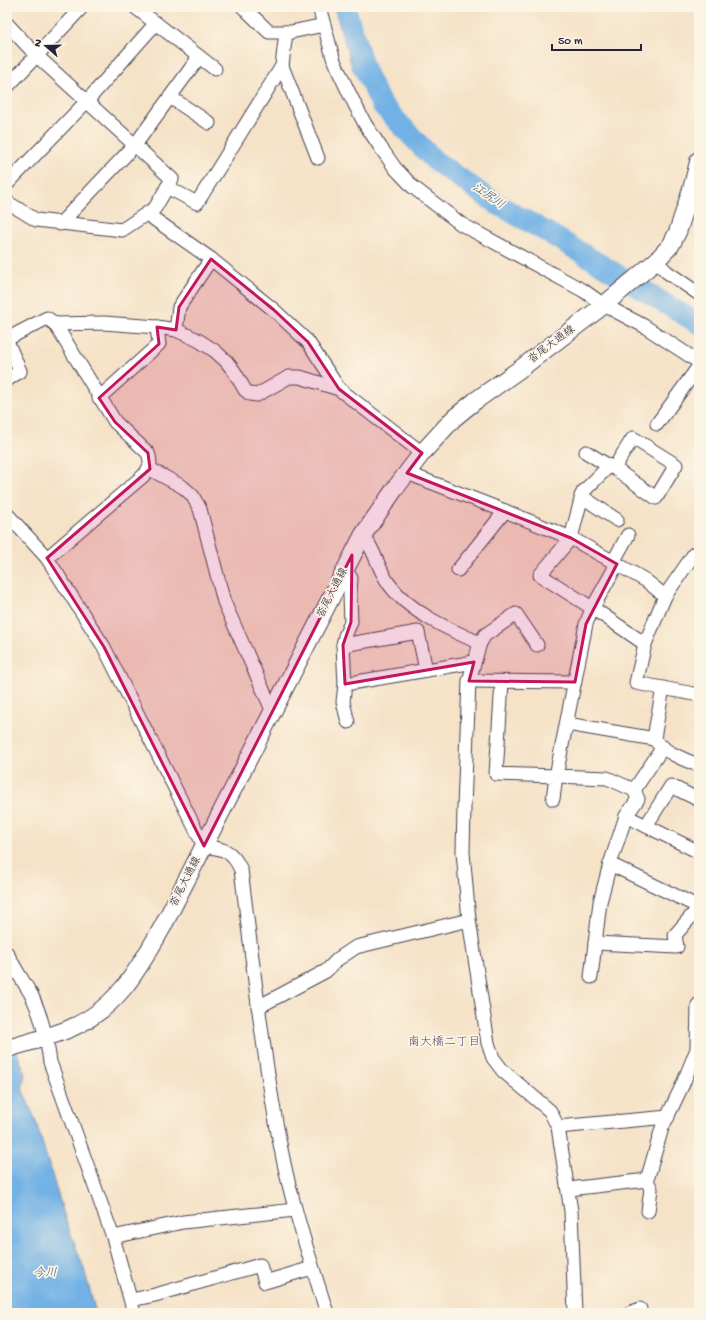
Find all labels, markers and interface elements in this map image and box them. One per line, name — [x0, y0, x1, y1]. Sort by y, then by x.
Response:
north arrow — [26, 26, 66, 66]
scale bar — [552, 26, 641, 52]
text: 50 m — [558, 35, 583, 49]
text: N — [32, 38, 45, 49]
water label: 江尻川 — [469, 180, 507, 213]
street label: 沓尾大通線 — [526, 323, 578, 366]
street label: 沓尾大通線 — [314, 565, 351, 620]
street label: 沓尾大通線 — [167, 854, 204, 909]
district label: 南大橋二丁目 — [408, 1035, 480, 1050]
water label: 今川 — [33, 1266, 57, 1281]

